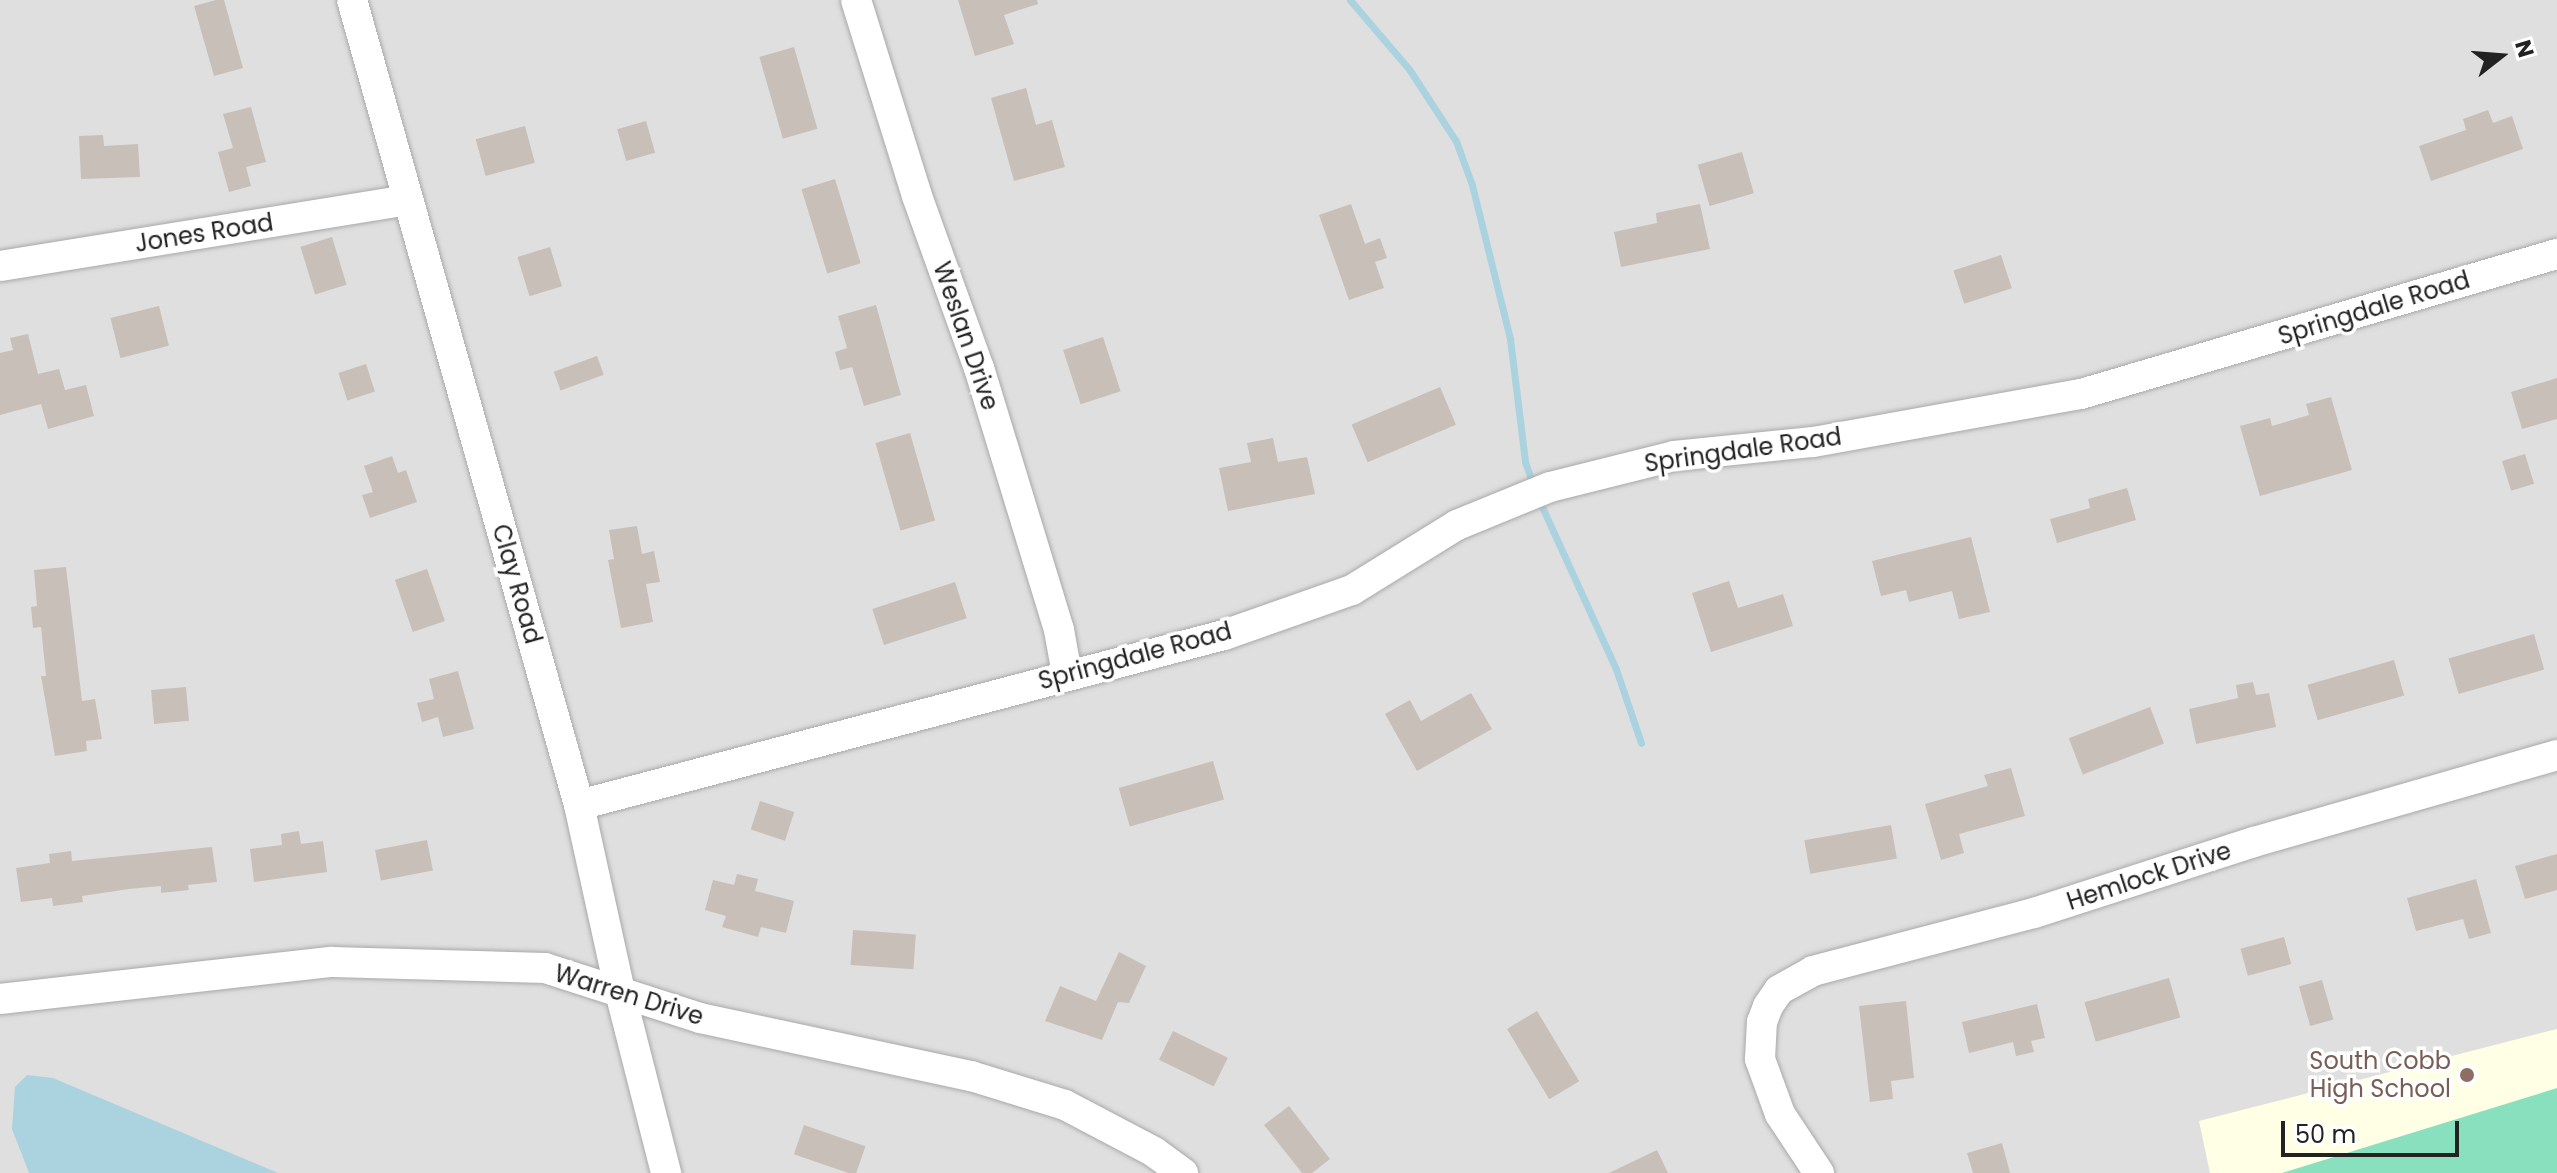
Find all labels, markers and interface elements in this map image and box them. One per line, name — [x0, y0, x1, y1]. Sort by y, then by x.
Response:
north arrow — [2461, 16, 2541, 96]
text: N — [2507, 36, 2542, 61]
street label: Jones Road — [133, 208, 275, 258]
street label: Weslan Drive — [927, 258, 1005, 414]
street label: Springdale Road — [2275, 265, 2473, 351]
street label: Springdale Road — [1643, 422, 1843, 478]
street label: Clay Road — [486, 521, 548, 647]
street label: Springdale Road — [1035, 616, 1235, 696]
street label: Hemlock Drive — [2063, 836, 2235, 916]
street label: Warren Drive — [551, 959, 707, 1031]
place label: South Cobb High School — [2309, 1047, 2451, 1103]
marker: South Cobb High School — [2458, 1066, 2476, 1084]
scale bar — [2285, 1105, 2463, 1155]
text: 50 m — [2295, 1118, 2356, 1151]

